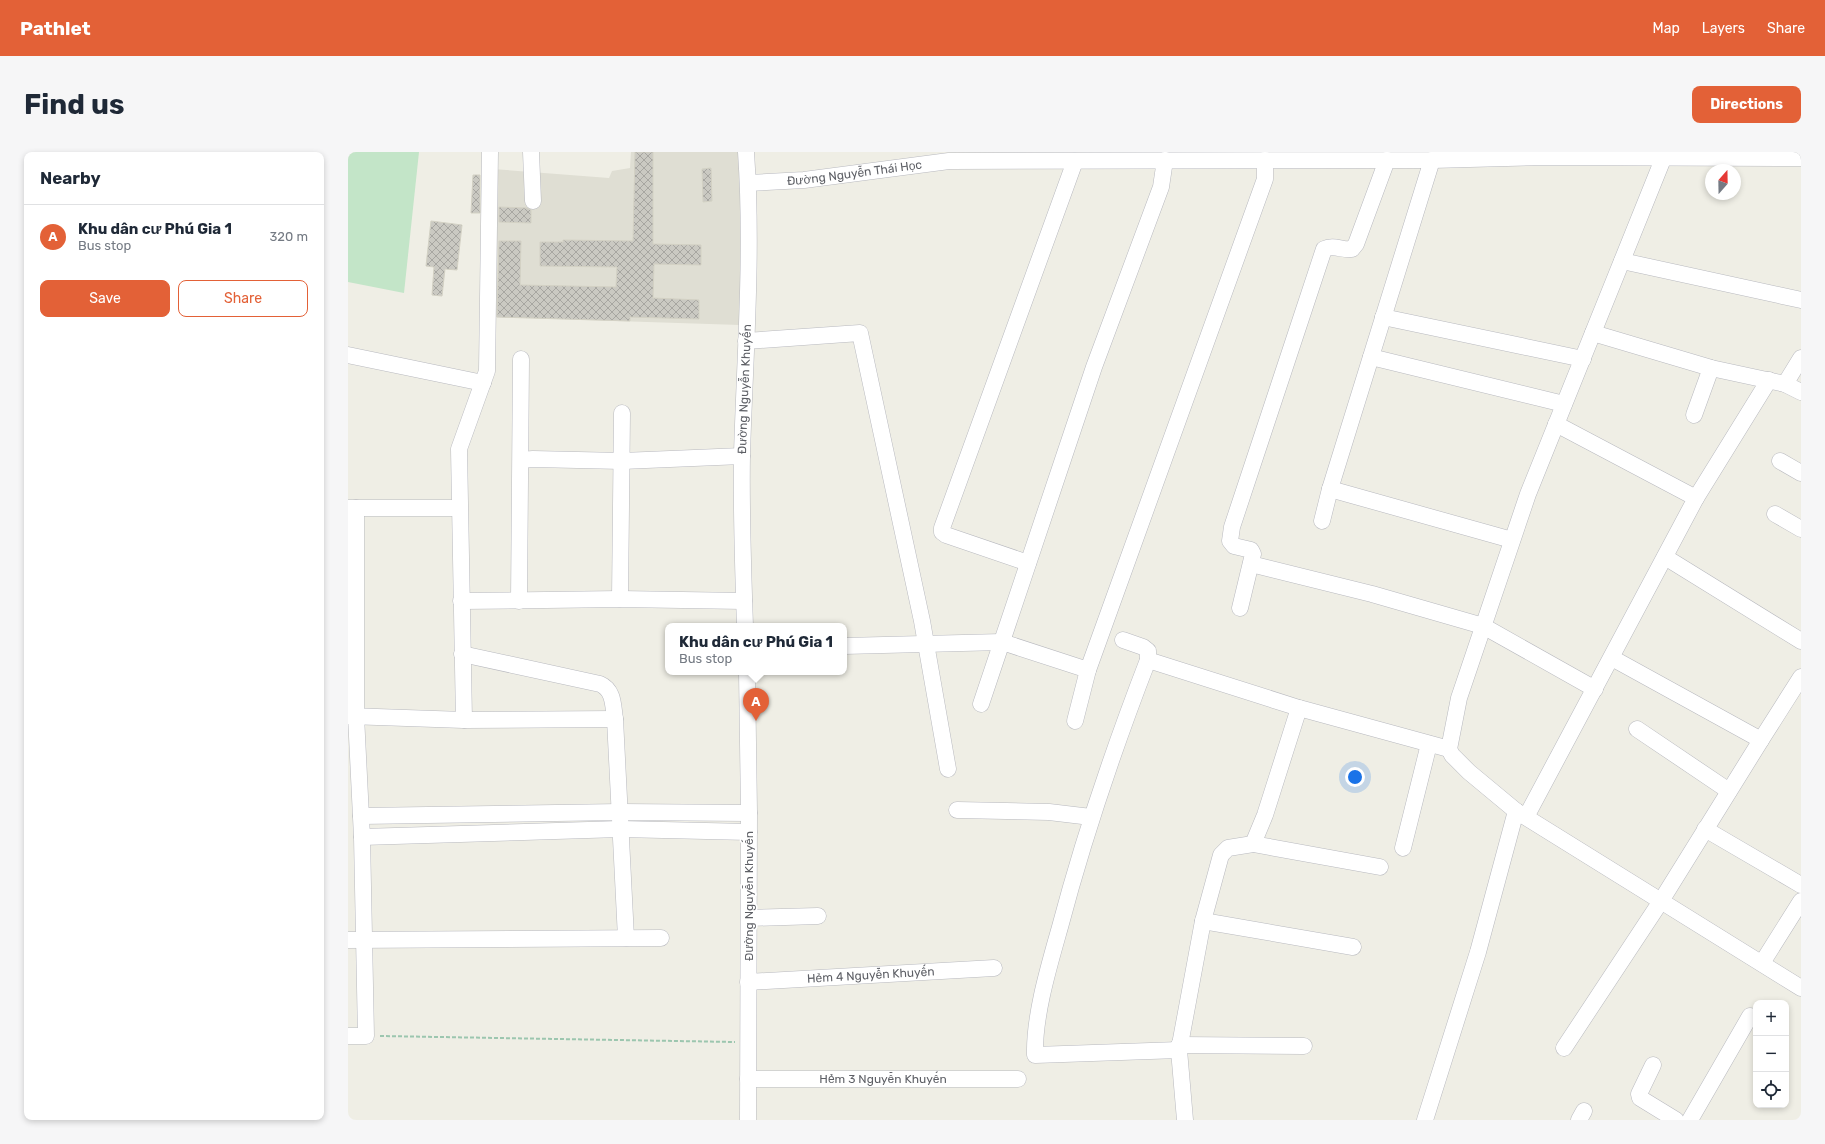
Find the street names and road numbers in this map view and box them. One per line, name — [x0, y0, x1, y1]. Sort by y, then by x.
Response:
street label: Đường Nguyễn Thái Học — [787, 158, 923, 188]
street label: Đường Nguyễn Khuyến — [735, 324, 754, 454]
street label: Đường Nguyễn Khuyến — [741, 831, 756, 961]
street label: Hẻm 4 Nguyễn Khuyến — [807, 964, 935, 986]
street label: Hẻm 3 Nguyễn Khuyến — [819, 1071, 947, 1086]

